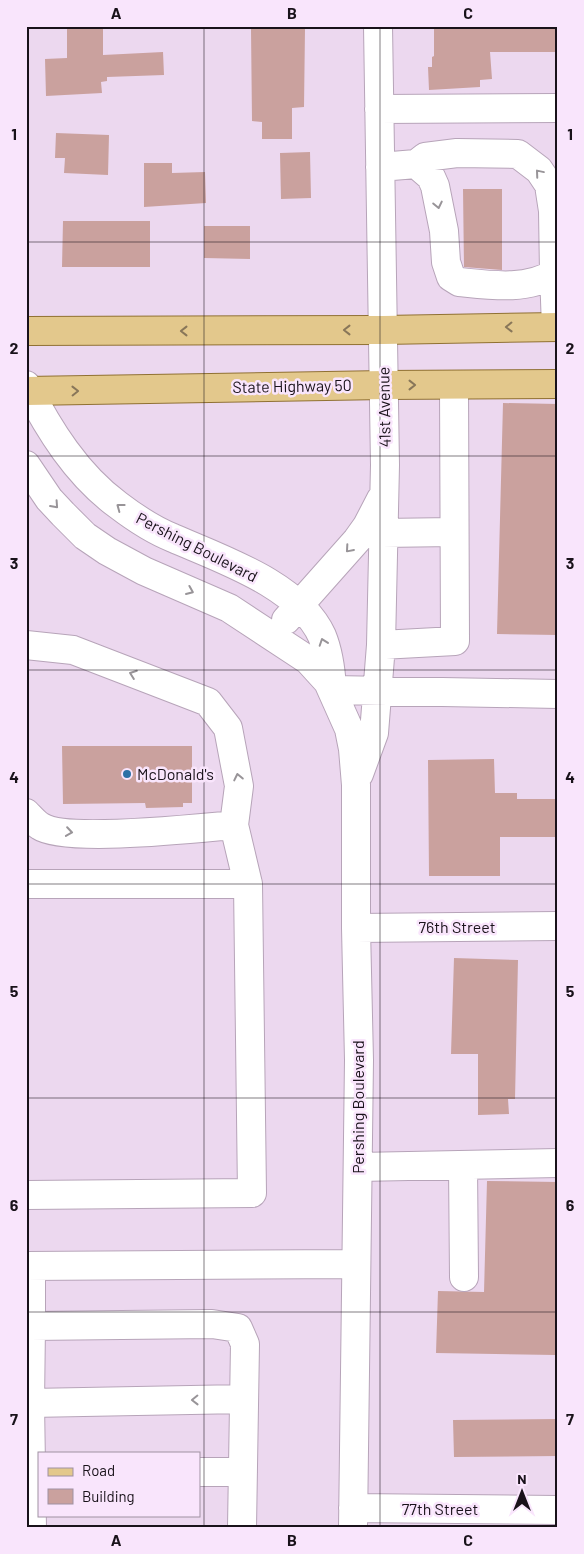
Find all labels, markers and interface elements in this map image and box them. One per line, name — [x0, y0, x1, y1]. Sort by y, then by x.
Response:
text: A — [111, 3, 122, 22]
text: B — [287, 3, 297, 22]
text: C — [463, 3, 473, 22]
text: 1 — [11, 124, 17, 143]
text: 1 — [567, 124, 573, 143]
one-way arrow — [536, 169, 545, 178]
one-way arrow — [433, 201, 443, 209]
one-way arrow — [505, 322, 513, 333]
one-way arrow — [342, 325, 350, 335]
one-way arrow — [180, 326, 188, 336]
text: 2 — [10, 338, 19, 357]
text: 2 — [566, 338, 575, 357]
street label: 41st Avenue — [373, 367, 394, 447]
street label: State Highway 50 — [232, 375, 352, 396]
one-way arrow — [409, 380, 417, 390]
one-way arrow — [72, 386, 79, 396]
one-way arrow — [49, 499, 58, 508]
one-way arrow — [117, 504, 126, 512]
street label: Pershing Boulevard — [133, 508, 261, 585]
one-way arrow — [346, 544, 355, 553]
text: 3 — [10, 553, 18, 572]
text: 3 — [566, 553, 574, 572]
one-way arrow — [185, 584, 194, 595]
one-way arrow — [319, 638, 329, 647]
one-way arrow — [129, 670, 138, 680]
place label: McDonald's — [137, 764, 214, 783]
text: 4 — [9, 767, 19, 786]
text: 4 — [565, 767, 575, 786]
marker: McDonald's — [121, 768, 133, 780]
one-way arrow — [233, 773, 243, 781]
one-way arrow — [65, 826, 73, 837]
street label: 76th Street — [418, 917, 496, 936]
text: 5 — [10, 981, 19, 1000]
text: 5 — [566, 981, 575, 1000]
street label: Pershing Boulevard — [348, 1040, 367, 1174]
text: 6 — [10, 1195, 19, 1214]
text: 6 — [566, 1195, 575, 1214]
one-way arrow — [191, 1395, 198, 1405]
text: 7 — [10, 1409, 18, 1428]
text: 7 — [566, 1409, 574, 1428]
legend — [38, 1452, 200, 1516]
text: Road — [82, 1461, 115, 1479]
north arrow — [496, 1466, 546, 1516]
text: N — [517, 1470, 527, 1487]
text: Building — [82, 1487, 135, 1505]
street label: 77th Street — [402, 1499, 478, 1518]
text: A — [111, 1530, 122, 1549]
text: B — [287, 1530, 297, 1549]
text: C — [463, 1530, 473, 1549]

